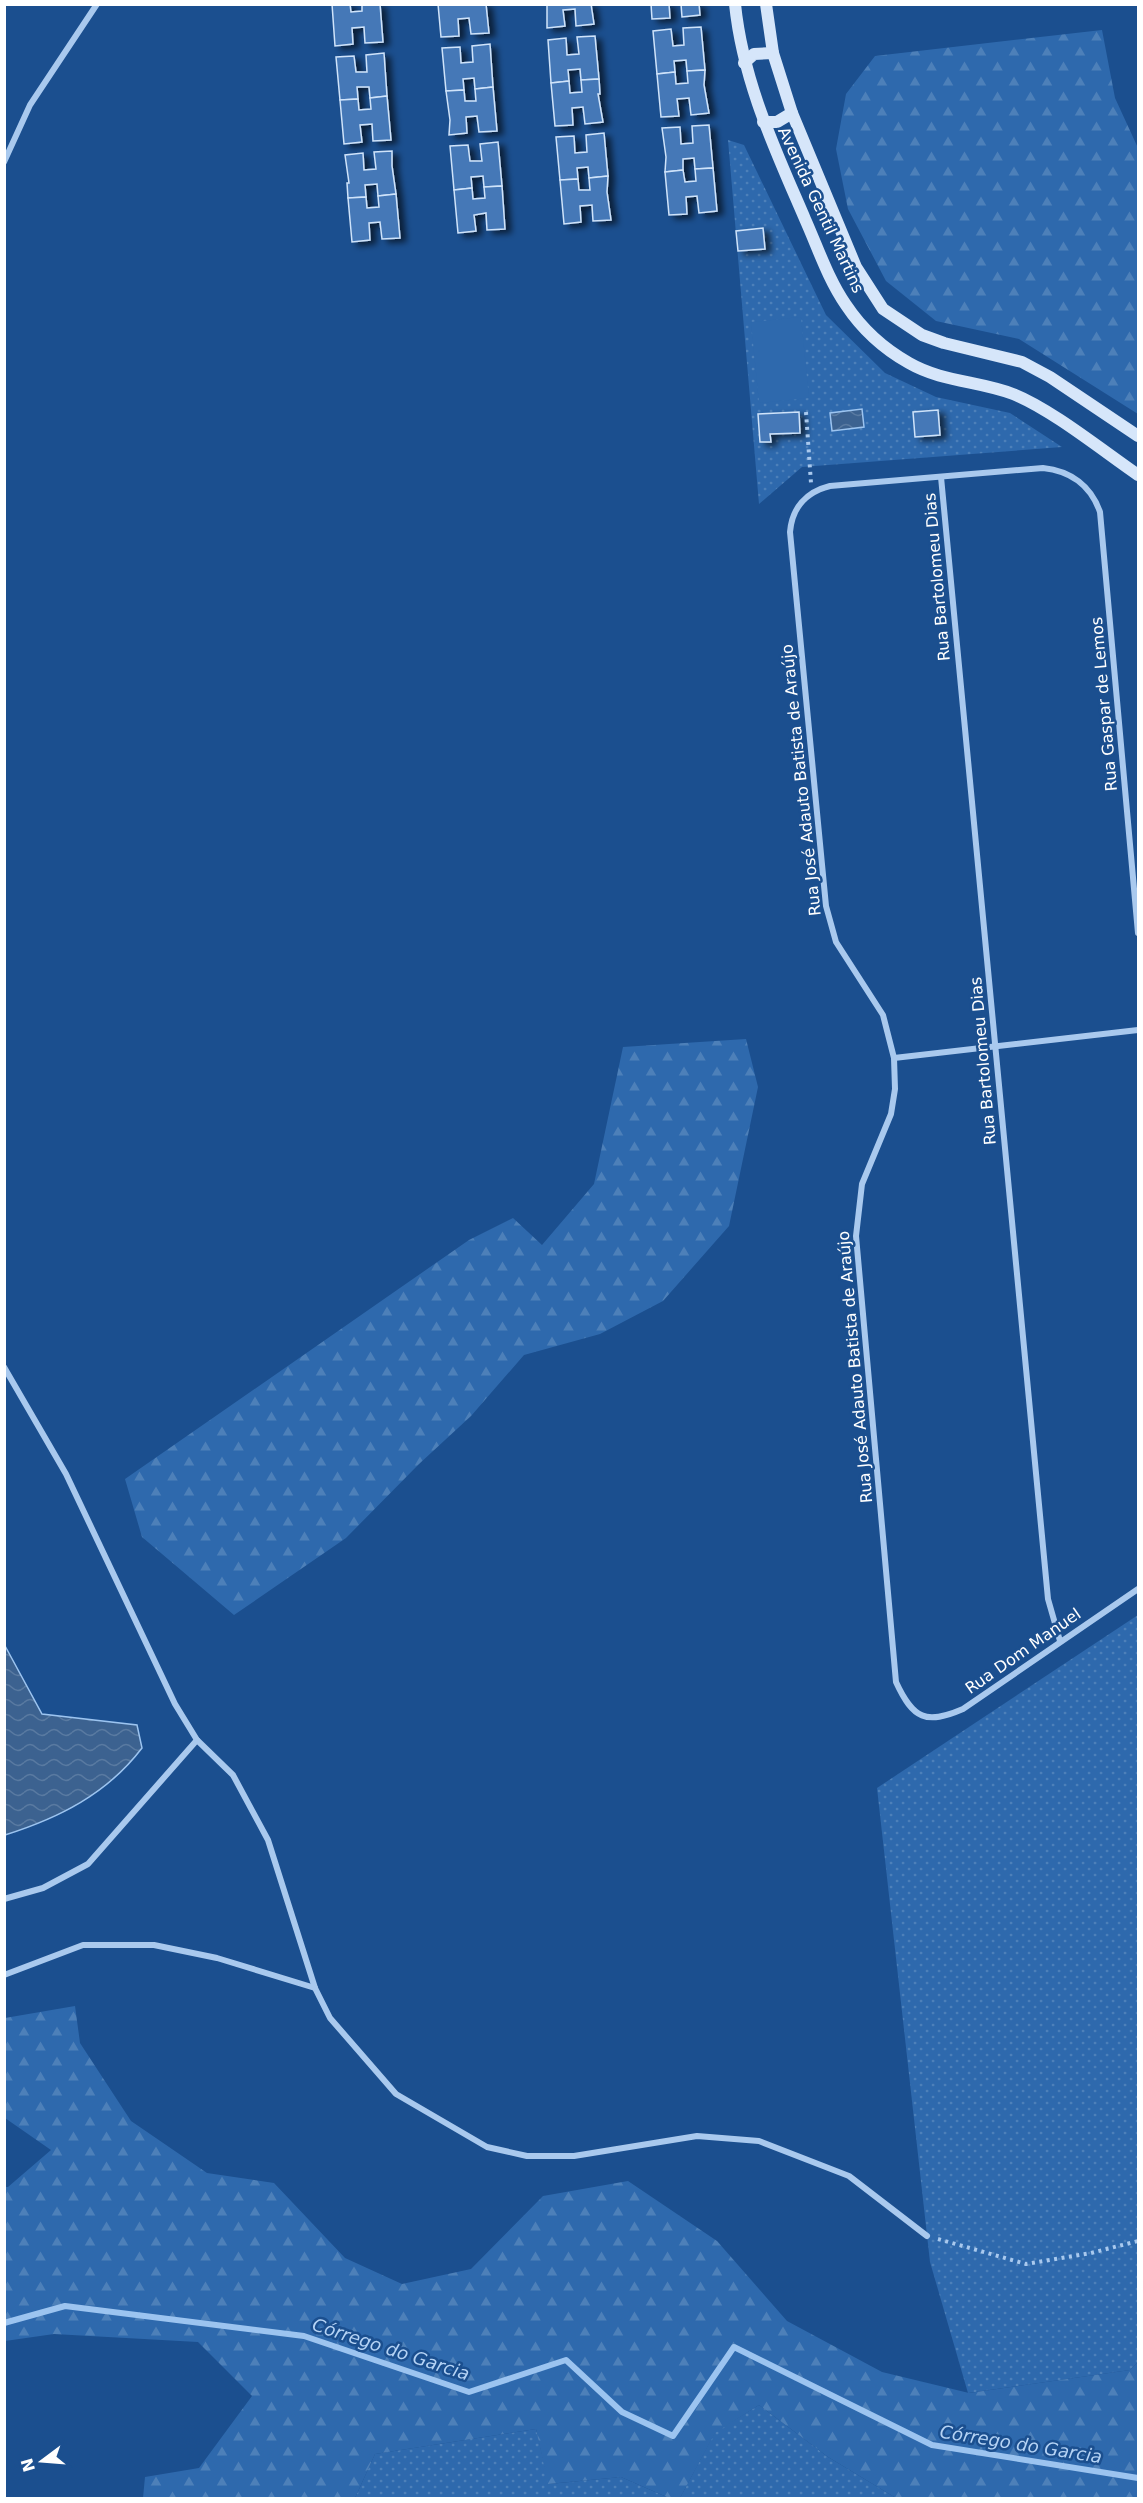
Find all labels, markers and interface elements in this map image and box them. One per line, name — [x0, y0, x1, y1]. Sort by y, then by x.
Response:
street label: Avenida Gentil Martins — [774, 124, 868, 296]
street label: Rua Bartolomeu Dias — [920, 492, 954, 662]
street label: Rua Gaspar de Lemos — [1087, 616, 1121, 792]
street label: Rua José Adauto Batista de Araújo — [777, 643, 825, 917]
street label: Rua Bartolomeu Dias — [966, 976, 1000, 1146]
street label: Rua José Adauto Batista de Araújo — [834, 1230, 876, 1504]
street label: Rua Dom Manuel — [962, 1604, 1084, 1698]
water label: Córrego do Garcia — [310, 2314, 472, 2384]
water label: Córrego do Garcia — [938, 2421, 1104, 2467]
north arrow — [12, 2431, 72, 2491]
text: N — [17, 2456, 39, 2474]

